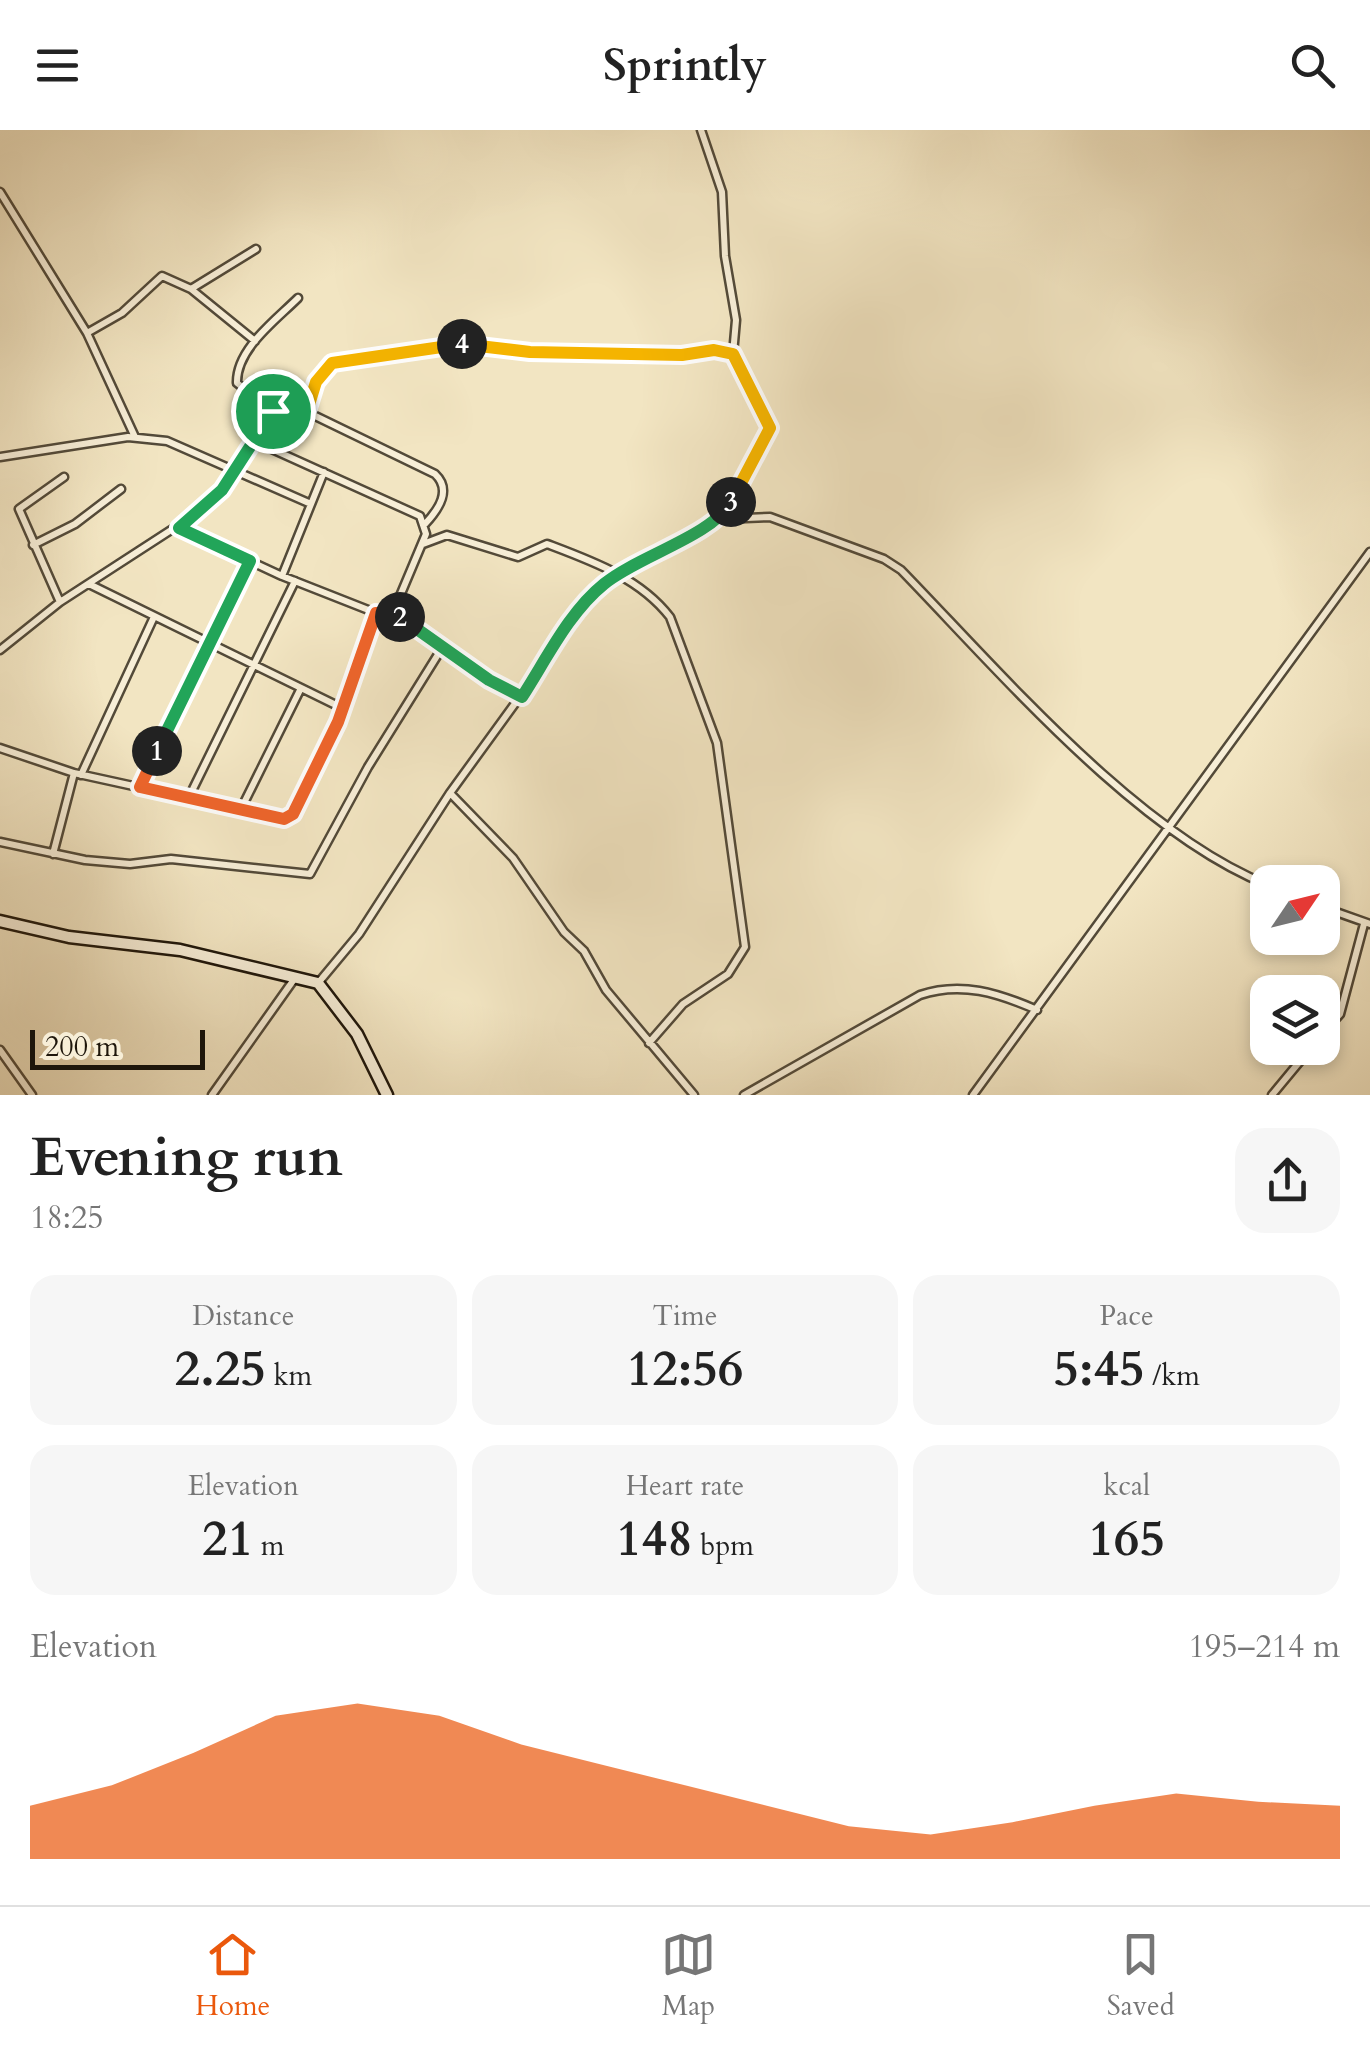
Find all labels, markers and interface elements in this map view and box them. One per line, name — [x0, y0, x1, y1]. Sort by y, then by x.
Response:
text: Sprintly — [603, 35, 767, 96]
icon: menu — [30, 38, 85, 93]
icon: search — [1285, 38, 1340, 93]
pin: 4 — [437, 319, 487, 369]
text: 4 — [455, 325, 469, 363]
pin — [231, 369, 316, 454]
icon: arrive — [246, 384, 301, 439]
pin: 3 — [706, 477, 756, 527]
text: 3 — [724, 483, 738, 521]
pin: 2 — [375, 592, 425, 642]
text: 2 — [393, 598, 407, 636]
pin: 1 — [132, 726, 182, 776]
text: 1 — [150, 732, 164, 770]
north arrow — [1250, 865, 1340, 955]
map controls — [1250, 865, 1340, 1065]
button: layers — [1250, 975, 1340, 1065]
scale bar — [30, 1025, 205, 1070]
text: 200 m — [45, 1028, 119, 1066]
text: Evening run — [30, 1121, 343, 1195]
button: share — [1235, 1128, 1340, 1233]
text: 18:25 — [30, 1196, 104, 1240]
text: Distance — [192, 1297, 295, 1335]
text: Time — [653, 1297, 717, 1335]
text: Pace — [1100, 1297, 1154, 1335]
text: 2.25 — [175, 1335, 266, 1403]
text: 12:56 — [627, 1335, 743, 1403]
text: 5:45 — [1053, 1335, 1145, 1403]
text: km — [266, 1357, 312, 1395]
text: /km — [1145, 1357, 1200, 1395]
text: Elevation — [188, 1467, 299, 1505]
text: Heart rate — [626, 1467, 744, 1505]
text: kcal — [1103, 1467, 1150, 1505]
text: 21 — [202, 1505, 253, 1573]
text: 148 — [616, 1505, 693, 1573]
text: 165 — [1088, 1505, 1165, 1573]
text: m — [253, 1527, 285, 1565]
text: bpm — [693, 1527, 754, 1565]
text: Elevation — [30, 1625, 157, 1669]
text: 195–214 m — [1188, 1625, 1340, 1669]
tab: Home — [195, 1927, 270, 2025]
tab: Map — [661, 1927, 716, 2025]
tab: Saved — [1107, 1927, 1175, 2025]

